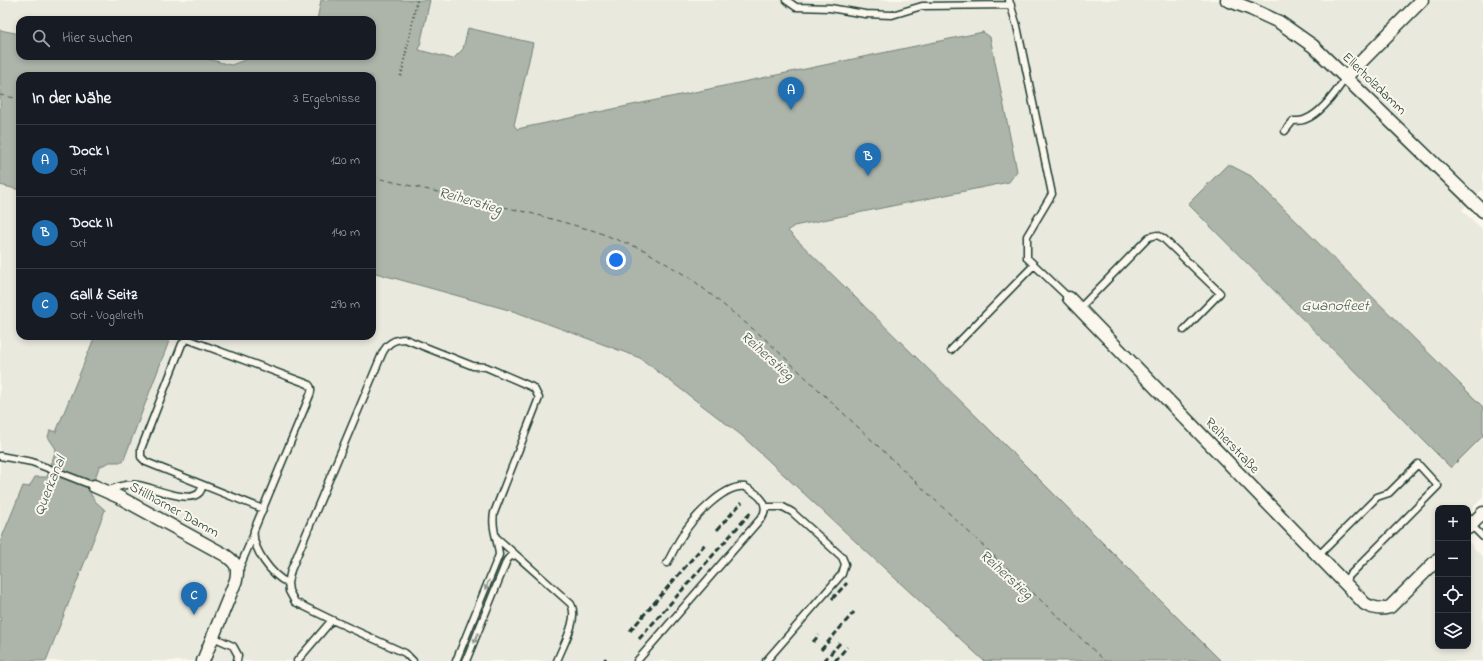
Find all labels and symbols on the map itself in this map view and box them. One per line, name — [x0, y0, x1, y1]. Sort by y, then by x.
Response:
street label: Ellerholzdamm — [1337, 48, 1411, 120]
pin: A — [778, 77, 804, 110]
pin: B — [855, 143, 881, 176]
water label: Reiherstieg — [435, 181, 505, 222]
your location — [606, 250, 626, 270]
water label: Guanofleet — [1301, 295, 1371, 317]
water label: Reiherstieg — [735, 326, 799, 387]
street label: Reiherstraße — [1200, 413, 1265, 479]
water label: Querkanal — [28, 451, 73, 519]
street label: Stillhorner Damm — [125, 477, 223, 543]
water label: Reiherstieg — [974, 545, 1038, 606]
one-way arrow — [483, 580, 489, 592]
pin: C — [181, 582, 207, 615]
one-way arrow — [472, 632, 478, 644]

